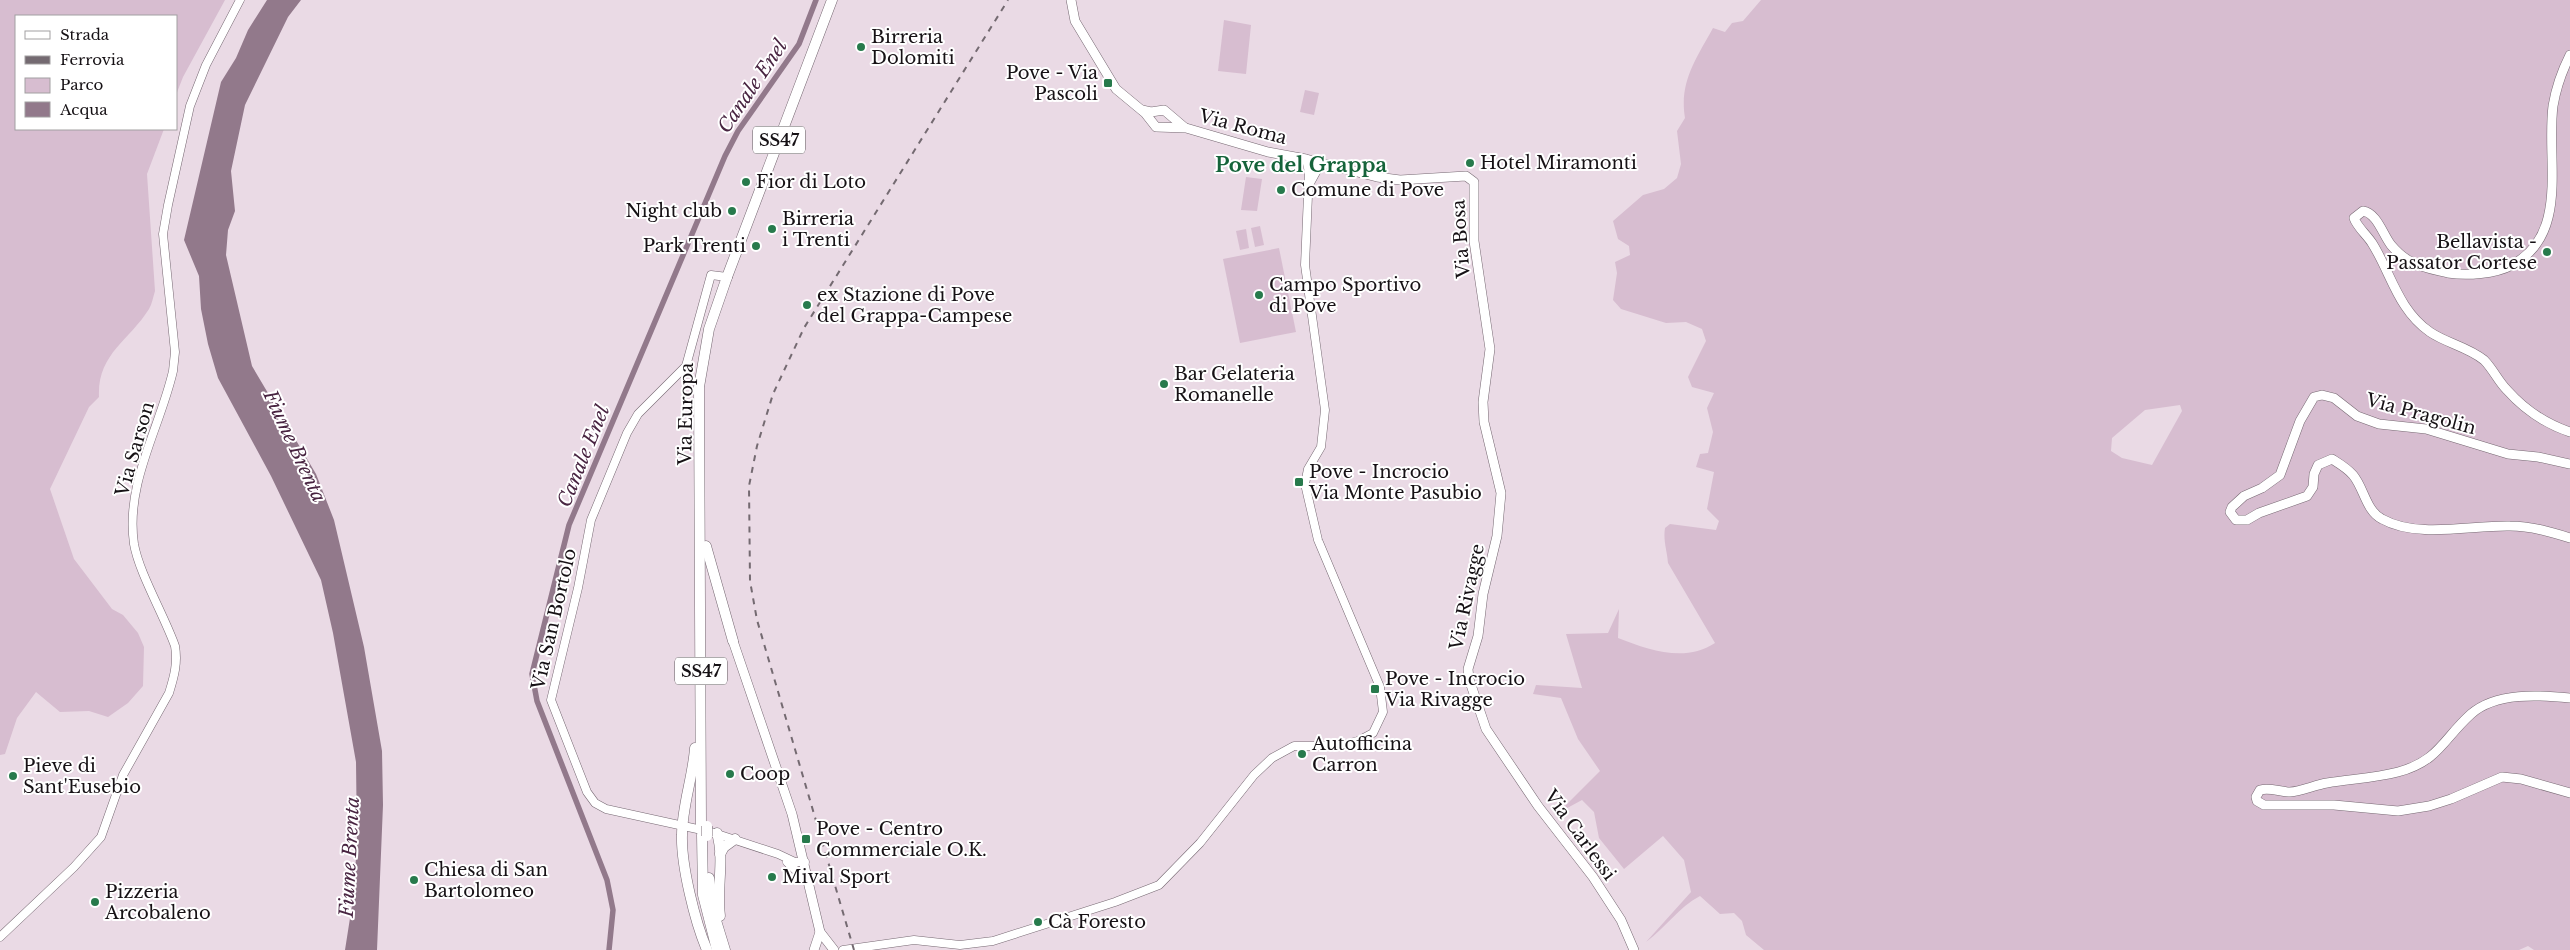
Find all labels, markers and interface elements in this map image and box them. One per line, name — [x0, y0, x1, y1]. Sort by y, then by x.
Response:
legend — [15, 15, 178, 130]
text: Strada — [60, 25, 110, 44]
place label: Birreria Dolomiti — [871, 26, 955, 69]
water label: Canale Enel — [713, 35, 792, 137]
marker: Birreria Dolomiti — [855, 41, 867, 53]
text: Ferrovia — [60, 50, 125, 69]
place label: Pove - Via Pascoli — [1006, 62, 1098, 105]
text: Parco — [60, 75, 103, 94]
marker: Pove - Via Pascoli — [1102, 77, 1114, 89]
text: Acqua — [59, 100, 108, 119]
street label: Via Roma — [1196, 104, 1289, 149]
road number: SS47 — [753, 126, 805, 154]
place label: Hotel Miramonti — [1480, 152, 1637, 174]
district label: Pove del Grappa — [1215, 153, 1387, 177]
marker: Hotel Miramonti — [1464, 157, 1476, 169]
place label: Fior di Loto — [756, 171, 866, 193]
marker: Fior di Loto — [740, 176, 752, 188]
place label: Comune di Pove — [1291, 179, 1444, 201]
marker: Comune di Pove — [1275, 184, 1287, 196]
street label: Via Bosa — [1447, 199, 1475, 280]
place label: Night club — [625, 200, 722, 222]
marker: Night club — [726, 205, 738, 217]
place label: Birreria i Trenti — [782, 208, 854, 251]
marker: Birreria i Trenti — [766, 223, 778, 235]
place label: Bellavista - Passator Cortese — [2386, 231, 2537, 274]
place label: Park Trenti — [643, 235, 746, 257]
marker: Park Trenti — [750, 240, 762, 252]
marker: Bellavista - Passator Cortese — [2541, 246, 2553, 258]
place label: Campo Sportivo di Pove — [1269, 274, 1421, 317]
place label: ex Stazione di Pove del Grappa-Campese — [817, 284, 1012, 327]
marker: Campo Sportivo di Pove — [1253, 289, 1265, 301]
marker: ex Stazione di Pove del Grappa-Campese — [801, 299, 813, 311]
street label: Via Europa — [674, 363, 698, 466]
place label: Bar Gelateria Romanelle — [1174, 363, 1295, 406]
marker: Bar Gelateria Romanelle — [1158, 378, 1170, 390]
water label: Fiume Brenta — [258, 386, 331, 506]
street label: Via Pragolin — [2363, 389, 2478, 439]
street label: Via Sarson — [111, 399, 159, 500]
water label: Canale Enel — [553, 402, 614, 510]
place label: Pove - Incrocio Via Monte Pasubio — [1308, 461, 1482, 504]
marker: Pove - Incrocio Via Monte Pasubio — [1293, 476, 1305, 488]
street label: Via Rivagge — [1445, 542, 1489, 653]
street label: Via San Bortolo — [527, 546, 581, 693]
road number: SS47 — [675, 658, 727, 684]
place label: Pove - Incrocio Via Rivagge — [1384, 668, 1525, 711]
marker: Pove - Incrocio Via Rivagge — [1369, 683, 1381, 695]
place label: Autofficina Carron — [1311, 733, 1412, 776]
marker: Autofficina Carron — [1296, 748, 1308, 760]
place label: Pieve di Sant'Eusebio — [23, 755, 141, 798]
place label: Coop — [740, 763, 790, 785]
marker: Coop — [724, 768, 736, 780]
marker: Pieve di Sant'Eusebio — [7, 770, 19, 782]
street label: Via Carlessi — [1539, 785, 1620, 885]
water label: Fiume Brenta — [335, 796, 364, 919]
place label: Pove - Centro Commerciale O.K. — [816, 818, 987, 861]
marker: Pove - Centro Commerciale O.K. — [800, 833, 812, 845]
place label: Chiesa di San Bartolomeo — [424, 859, 548, 902]
place label: Mival Sport — [782, 866, 891, 888]
marker: Mival Sport — [766, 871, 778, 883]
marker: Chiesa di San Bartolomeo — [408, 874, 420, 886]
place label: Pizzeria Arcobaleno — [104, 881, 211, 924]
marker: Pizzeria Arcobaleno — [89, 896, 101, 908]
place label: Cà Foresto — [1048, 911, 1146, 933]
marker: Cà Foresto — [1032, 916, 1044, 928]

